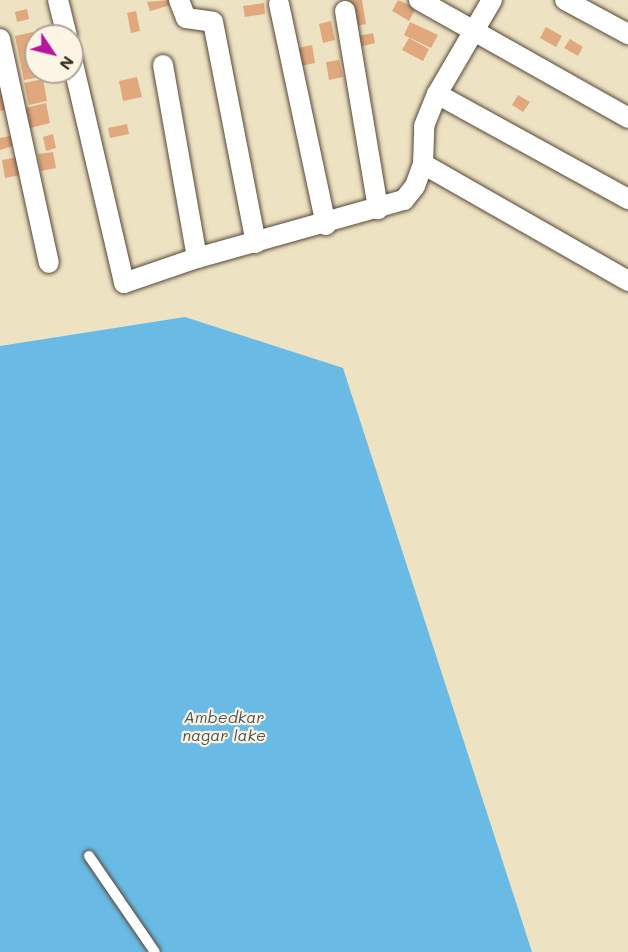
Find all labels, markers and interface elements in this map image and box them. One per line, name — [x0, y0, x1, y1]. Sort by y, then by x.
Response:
north arrow — [24, 24, 84, 84]
text: N — [55, 52, 80, 74]
water label: Ambedkar nagar lake — [182, 707, 266, 745]

